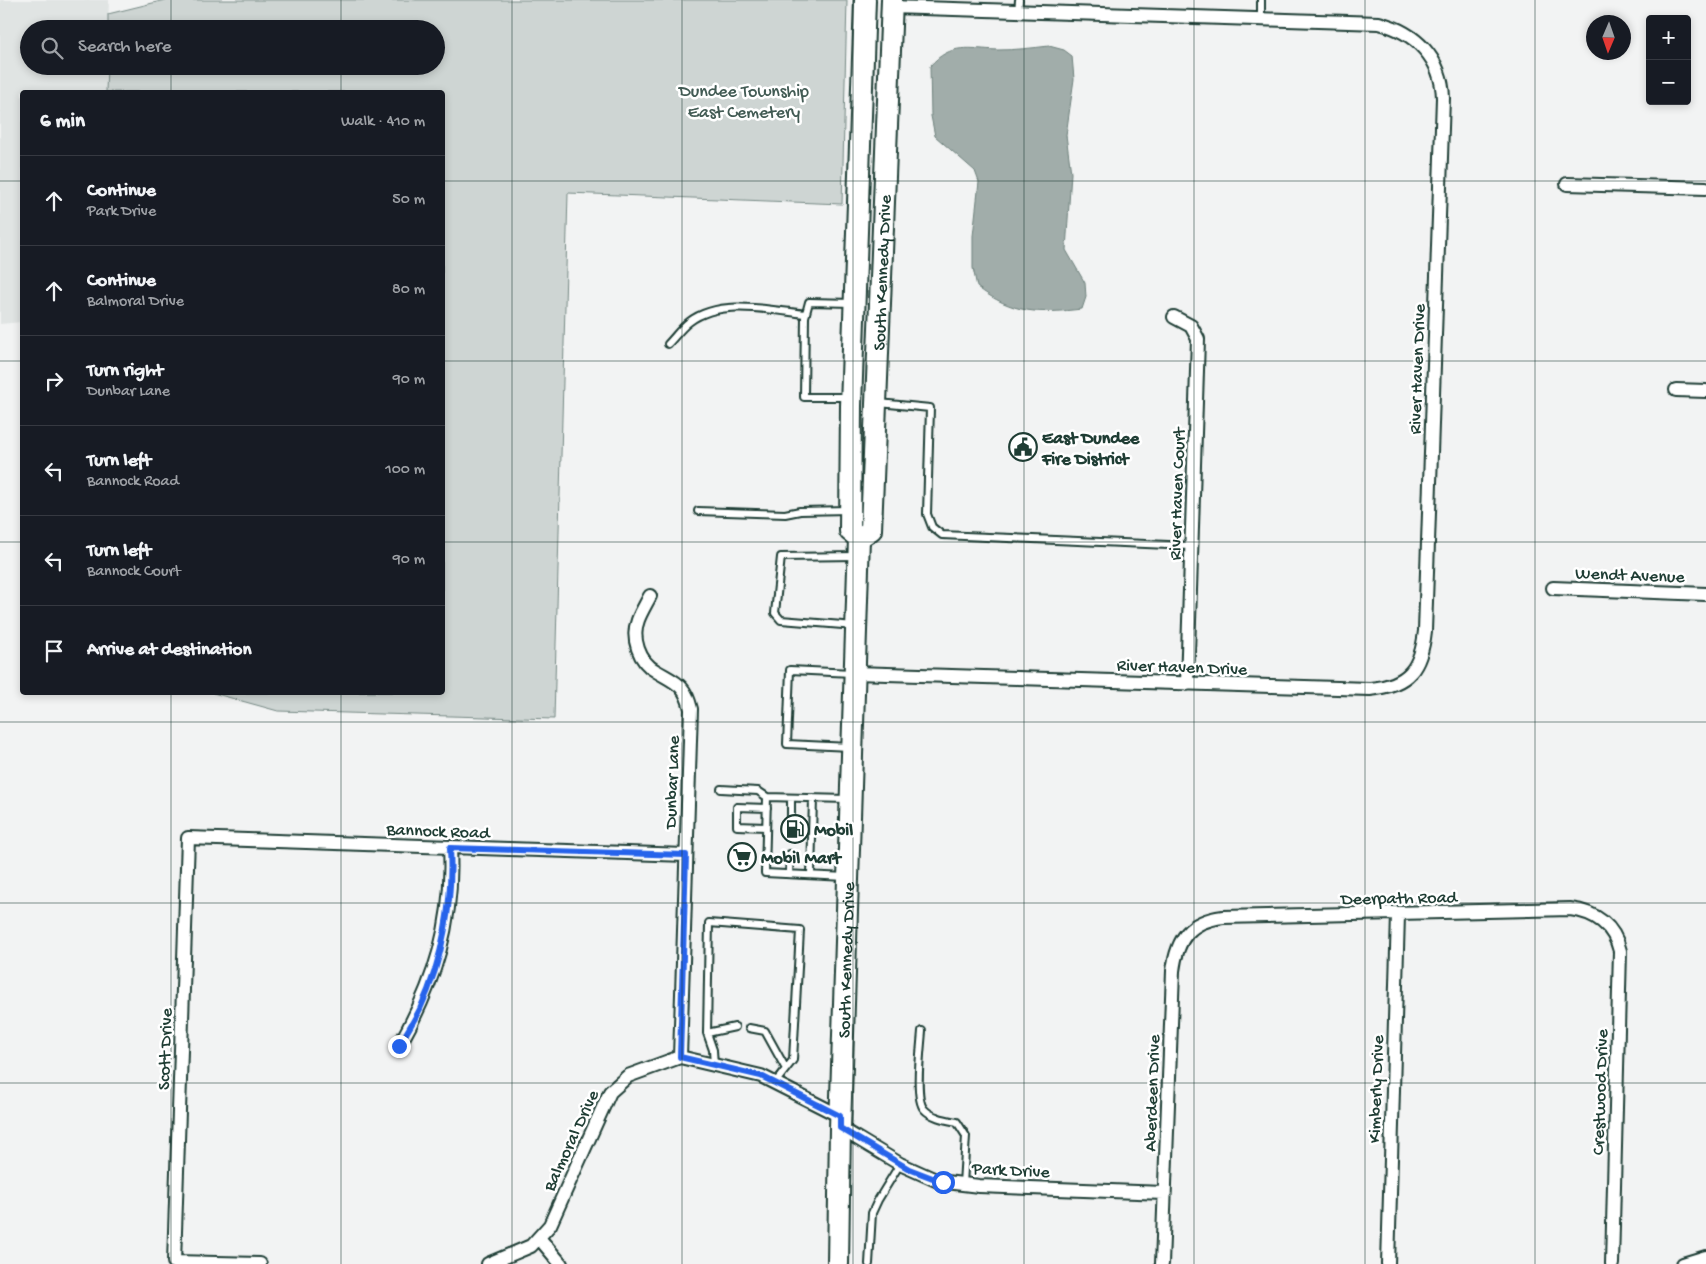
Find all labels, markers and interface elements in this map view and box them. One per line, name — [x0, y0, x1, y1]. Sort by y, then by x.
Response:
north arrow — [1586, 15, 1631, 60]
map controls — [1646, 15, 1691, 105]
button: + — [1646, 15, 1691, 60]
search box — [20, 20, 445, 75]
icon: search — [38, 34, 66, 62]
text: Search here — [78, 36, 172, 59]
button: − — [1646, 60, 1691, 105]
park label: Dundee Township East Cemetery — [678, 82, 809, 124]
text: 6 min — [40, 110, 85, 135]
text: Walk · 410 m — [341, 113, 425, 132]
text: Continue — [87, 180, 156, 203]
icon: ahead — [40, 187, 68, 215]
text: 50 m — [392, 191, 425, 210]
street label: South Kennedy Drive — [870, 194, 897, 351]
text: Park Drive — [87, 203, 156, 222]
text: Continue — [87, 270, 156, 293]
icon: ahead — [40, 277, 68, 305]
text: 80 m — [392, 281, 425, 300]
text: Balmoral Drive — [87, 293, 184, 312]
street label: River Haven Drive — [1406, 303, 1431, 435]
text: Turn right — [87, 360, 163, 383]
icon: right — [40, 367, 68, 395]
text: 90 m — [393, 371, 425, 390]
text: Dunbar Lane — [87, 383, 170, 402]
street label: River Haven Court — [1166, 426, 1191, 561]
place label: East Dundee Fire District — [1041, 429, 1140, 471]
public building icon: East Dundee Fire District — [1008, 432, 1038, 462]
text: Turn left — [87, 450, 151, 473]
icon: left — [40, 457, 68, 485]
text: 100 m — [385, 461, 425, 480]
text: Bannock Road — [87, 473, 179, 492]
text: Turn left — [87, 540, 151, 563]
icon: left — [40, 547, 68, 575]
text: 90 m — [393, 551, 425, 570]
text: Bannock Court — [87, 563, 181, 582]
street label: Wendt Avenue — [1575, 564, 1686, 589]
icon: arrive — [40, 637, 68, 665]
text: Arrive at destination — [87, 639, 251, 662]
street label: River Haven Drive — [1116, 656, 1248, 681]
street label: Dunbar Lane — [661, 734, 686, 830]
fuel station icon: Mobil — [780, 814, 810, 844]
street label: Bannock Road — [385, 820, 491, 845]
place label: Mobil — [814, 821, 853, 842]
supermarket icon: Mobil Mart — [727, 842, 757, 872]
place label: Mobil Mart — [761, 849, 842, 870]
street label: South Kennedy Drive — [835, 881, 861, 1038]
street label: Deerpath Road — [1340, 888, 1459, 911]
street label: Scott Drive — [155, 1007, 178, 1090]
street label: Crestwood Drive — [1589, 1028, 1614, 1155]
street label: Aberdeen Drive — [1141, 1034, 1166, 1152]
street label: Kimberly Drive — [1365, 1034, 1390, 1143]
route end — [388, 1035, 411, 1058]
street label: Balmoral Drive — [539, 1087, 605, 1196]
street label: Park Drive — [970, 1159, 1051, 1184]
route start — [932, 1171, 955, 1194]

